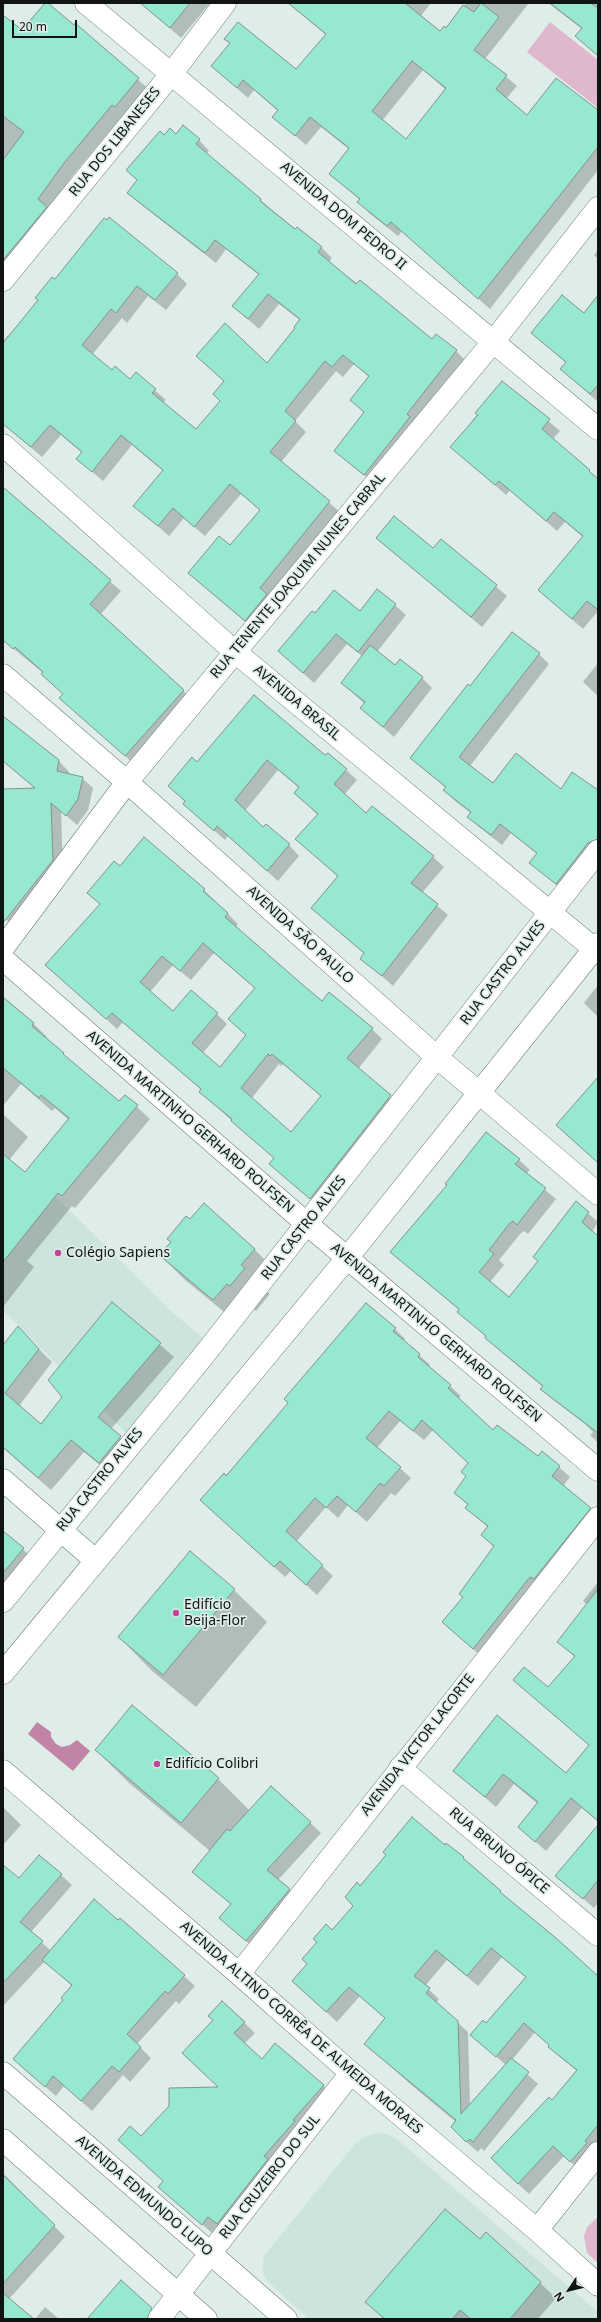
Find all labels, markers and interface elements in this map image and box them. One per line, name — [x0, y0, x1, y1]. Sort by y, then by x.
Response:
scale bar — [14, 12, 79, 38]
text: 20 m — [19, 18, 47, 35]
street label: RUA DOS LIBANESES — [66, 84, 164, 200]
street label: AVENIDA DOM PEDRO II — [277, 158, 409, 274]
street label: RUA TENENTE JOAQUIM NUNES CABRAL — [207, 470, 389, 682]
street label: AVENIDA BRASIL — [250, 662, 344, 744]
street label: AVENIDA SÃO PAULO — [243, 882, 357, 988]
street label: RUA CASTRO ALVES — [457, 917, 549, 1029]
street label: AVENIDA MARTINHO GERHARD ROLFSEN — [83, 1027, 297, 1217]
street label: RUA CASTRO ALVES — [258, 1172, 350, 1284]
street label: AVENIDA MARTINHO GERHARD ROLFSEN — [327, 1240, 545, 1426]
place label: Colégio Sapiens — [66, 1245, 170, 1261]
marker: Colégio Sapiens — [53, 1248, 63, 1258]
street label: RUA CASTRO ALVES — [53, 1425, 147, 1535]
place label: Edifício Beija-Flor — [184, 1597, 246, 1630]
marker: Edifício Beija-Flor — [171, 1608, 181, 1618]
street label: AVENIDA VICTOR LACORTE — [357, 1671, 479, 1819]
place label: Edifício Colibri — [165, 1756, 258, 1772]
marker: Edifício Colibri — [152, 1759, 162, 1769]
street label: RUA BRUNO ÓPICE — [446, 1804, 552, 1898]
street label: AVENIDA ALTINO CORRÊA DE ALMEIDA MORAES — [176, 1918, 426, 2138]
street label: RUA CRUZEIRO DO SUL — [216, 2112, 324, 2242]
street label: AVENIDA EDMUNDO LUPO — [72, 2132, 216, 2260]
north arrow — [549, 2270, 589, 2310]
text: N — [550, 2289, 567, 2305]

